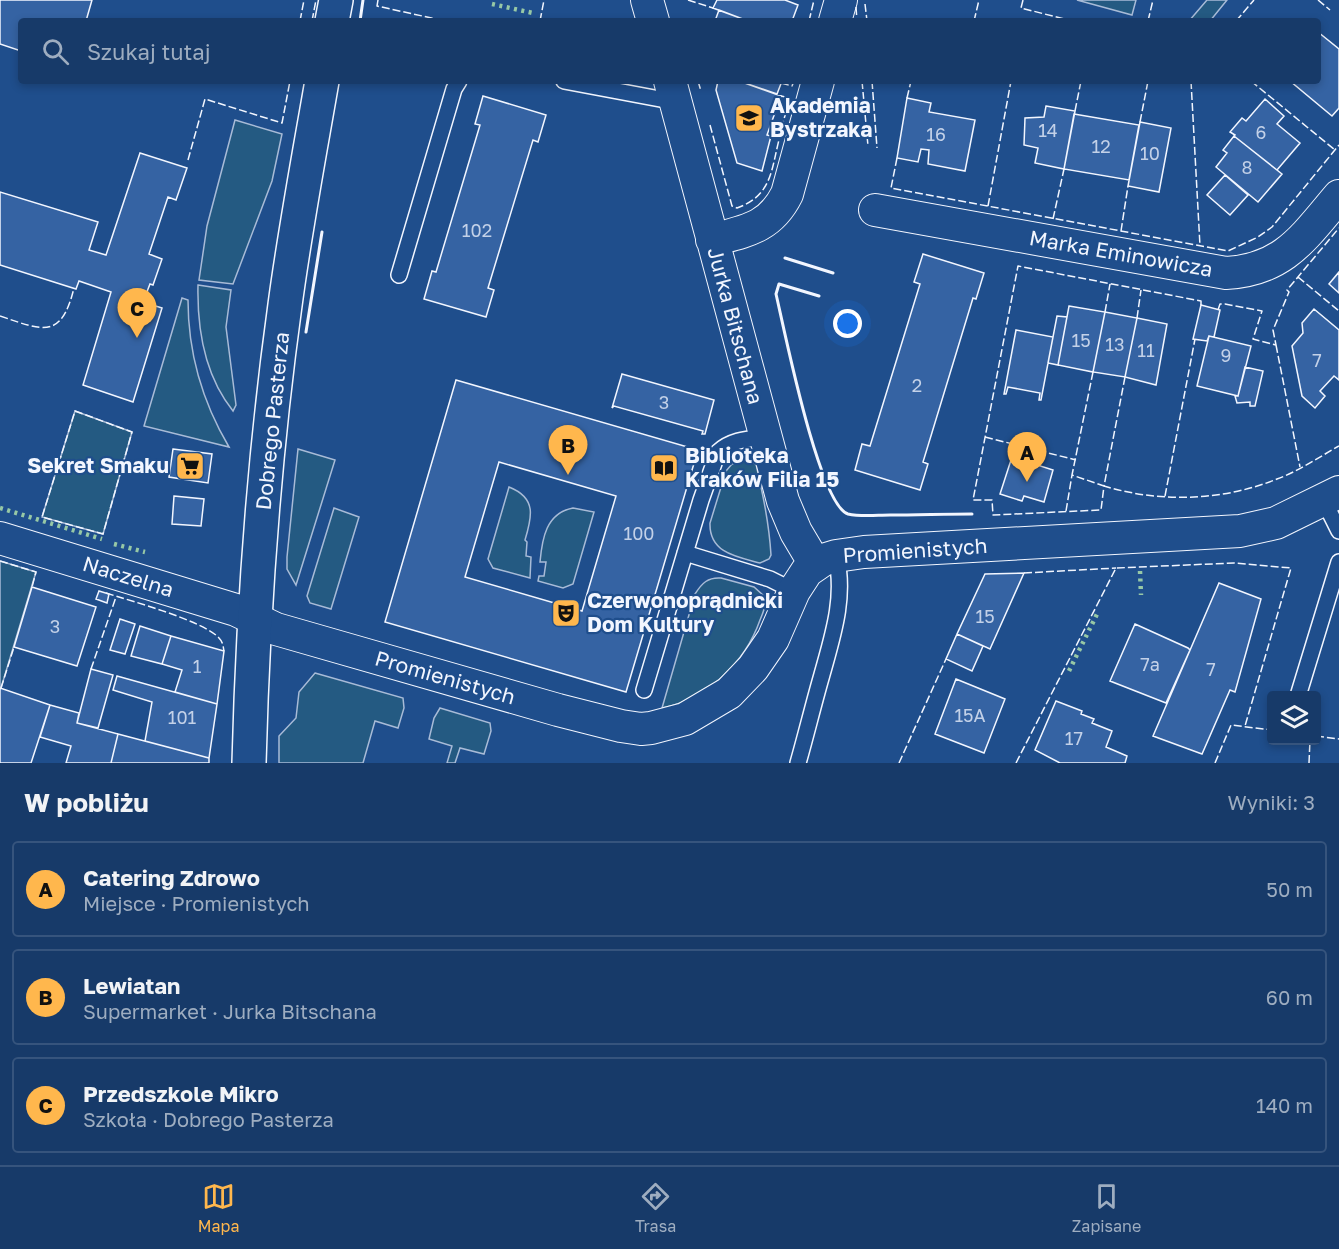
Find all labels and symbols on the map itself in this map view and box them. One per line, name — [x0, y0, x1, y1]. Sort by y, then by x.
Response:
place label: Akademia Bystrzaka — [770, 92, 873, 142]
school or university icon: Akademia Bystrzaka — [733, 102, 765, 134]
house number: 14 — [1038, 119, 1058, 141]
house number: 6 — [1256, 121, 1266, 143]
house number: 16 — [926, 123, 946, 145]
house number: 12 — [1091, 135, 1111, 157]
house number: 10 — [1140, 142, 1160, 164]
house number: 8 — [1242, 156, 1252, 178]
house number: 102 — [462, 219, 492, 241]
street label: Marka Eminowicza — [1027, 224, 1215, 282]
street label: Jurka Bitschana — [703, 244, 769, 407]
pin: C — [118, 288, 156, 338]
your location — [833, 309, 862, 338]
house number: 15 — [1071, 329, 1091, 351]
street label: Dobrego Pasterza — [250, 330, 294, 511]
house number: 13 — [1105, 333, 1125, 355]
house number: 11 — [1137, 339, 1155, 361]
house number: 9 — [1221, 344, 1231, 366]
house number: 7 — [1312, 349, 1322, 371]
house number: 2 — [912, 374, 922, 396]
house number: 3 — [659, 391, 669, 413]
pin: B — [548, 426, 588, 475]
pin: A — [1008, 432, 1046, 482]
place label: Biblioteka Kraków Filia 15 — [685, 442, 840, 492]
supermarket icon: Sekret Smaku — [174, 450, 206, 482]
place label: Sekret Smaku — [27, 452, 169, 478]
library icon: Biblioteka Kraków Filia 15 — [648, 452, 680, 484]
house number: 100 — [623, 522, 655, 544]
street label: Promienistych — [842, 532, 988, 568]
street label: Naczelna — [80, 550, 177, 602]
place label: Czerwonoprądnicki Dom Kultury — [587, 587, 783, 637]
theatre icon: Czerwonoprądnicki Dom Kultury — [550, 597, 582, 629]
house number: 15 — [975, 605, 995, 627]
house number: 3 — [50, 615, 60, 637]
street label: Promienistych — [372, 645, 519, 710]
house number: 7a — [1140, 653, 1160, 675]
house number: 1 — [193, 655, 202, 677]
house number: 7 — [1206, 658, 1216, 680]
house number: 15A — [954, 704, 986, 726]
house number: 101 — [168, 706, 197, 728]
house number: 17 — [1065, 727, 1083, 749]

